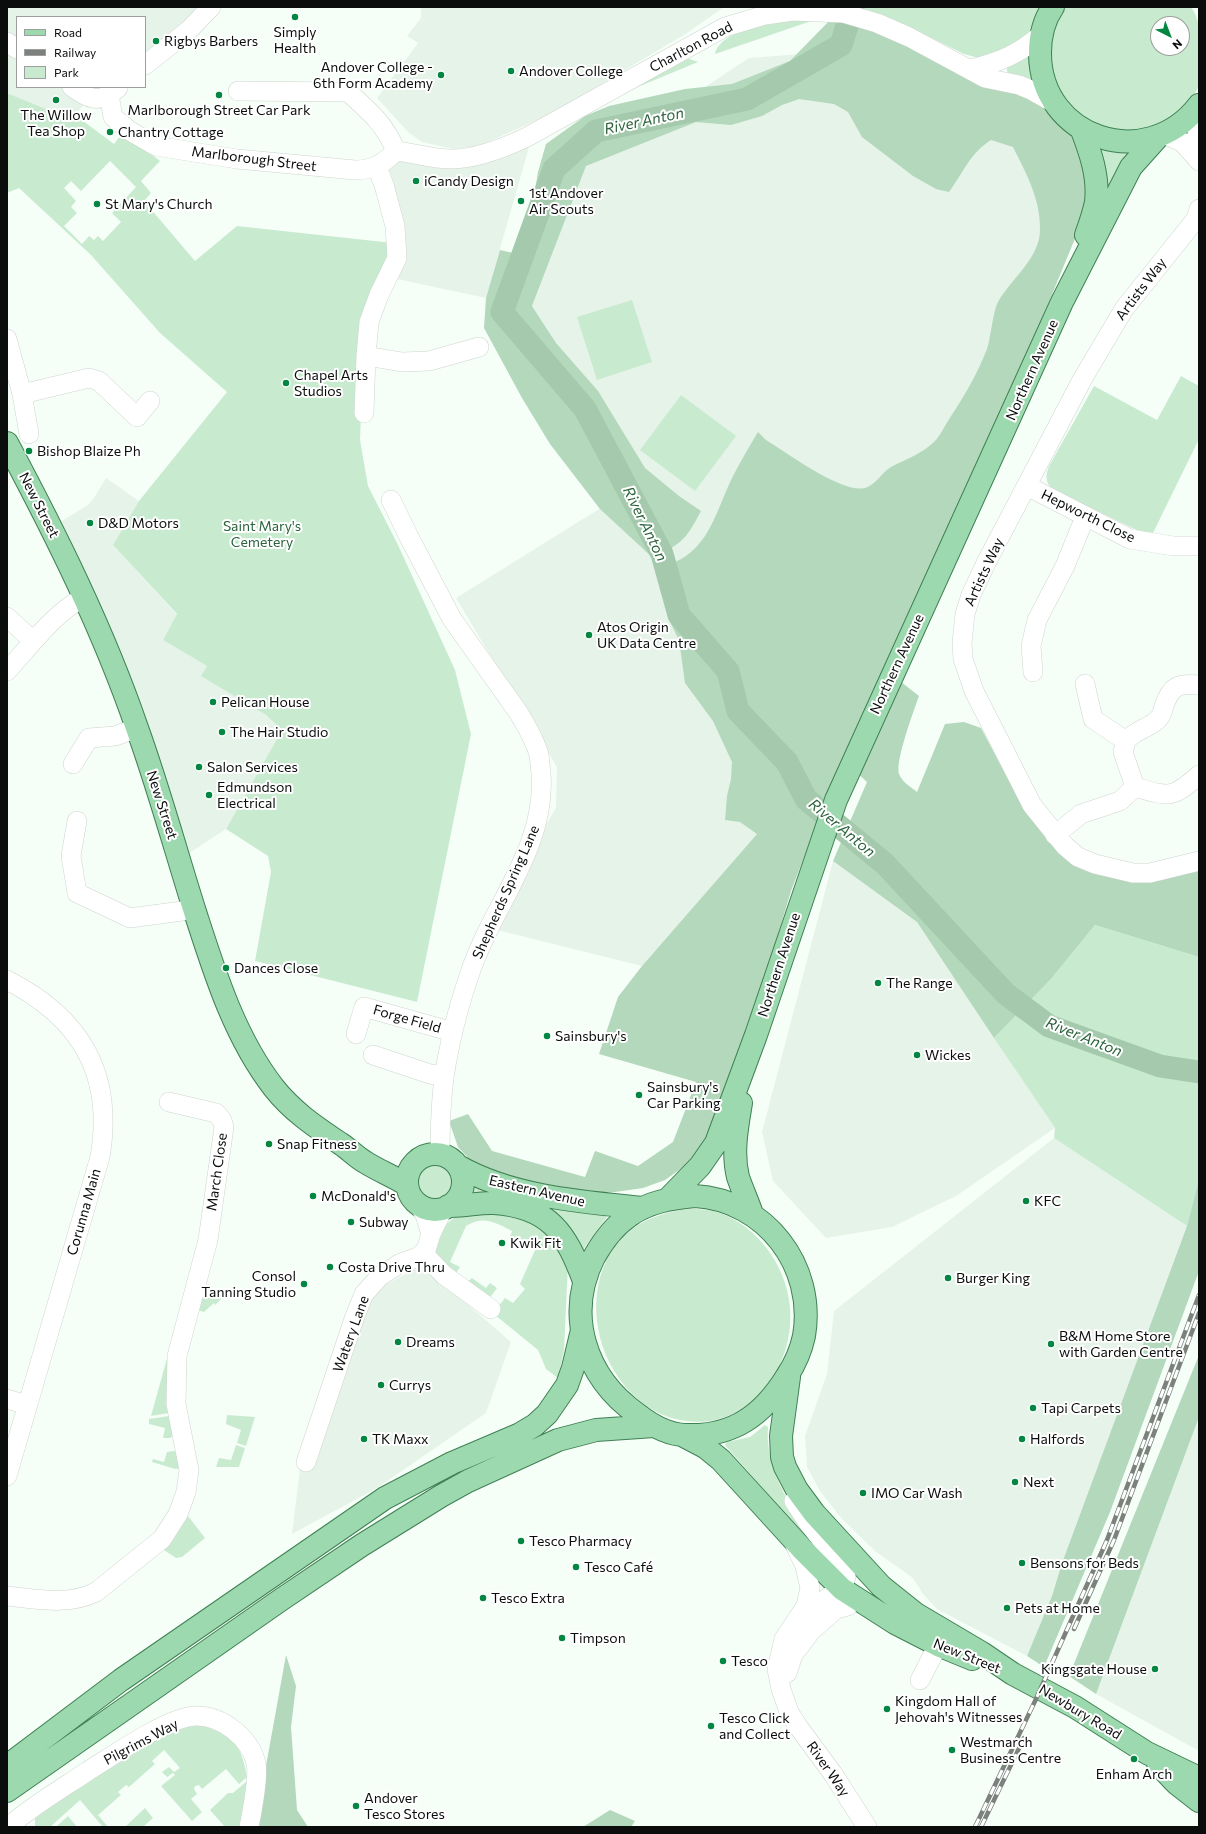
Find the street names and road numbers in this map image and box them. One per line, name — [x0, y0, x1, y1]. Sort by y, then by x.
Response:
street label: Charlton Road — [647, 18, 735, 76]
street label: Marlborough Street — [191, 143, 317, 175]
street label: Artists Way — [1112, 255, 1170, 323]
street label: Northern Avenue — [1002, 317, 1062, 423]
street label: New Street — [15, 469, 63, 541]
street label: Hepworth Close — [1038, 486, 1138, 546]
street label: Artists Way — [961, 535, 1007, 609]
street label: Northern Avenue — [866, 611, 928, 717]
street label: New Street — [143, 769, 181, 841]
street label: Shepherds Spring Lane — [469, 823, 543, 961]
street label: Northern Avenue — [754, 911, 804, 1019]
street label: Forge Field — [371, 1001, 443, 1037]
street label: March Close — [203, 1132, 231, 1212]
street label: Corunna Main — [64, 1167, 104, 1257]
street label: Eastern Avenue — [487, 1172, 587, 1210]
street label: Watery Lane — [329, 1293, 373, 1375]
street label: New Street — [931, 1635, 1003, 1677]
street label: Newbury Road — [1036, 1681, 1124, 1743]
street label: Pilgrims Way — [101, 1715, 181, 1769]
street label: River Way — [803, 1738, 853, 1800]

